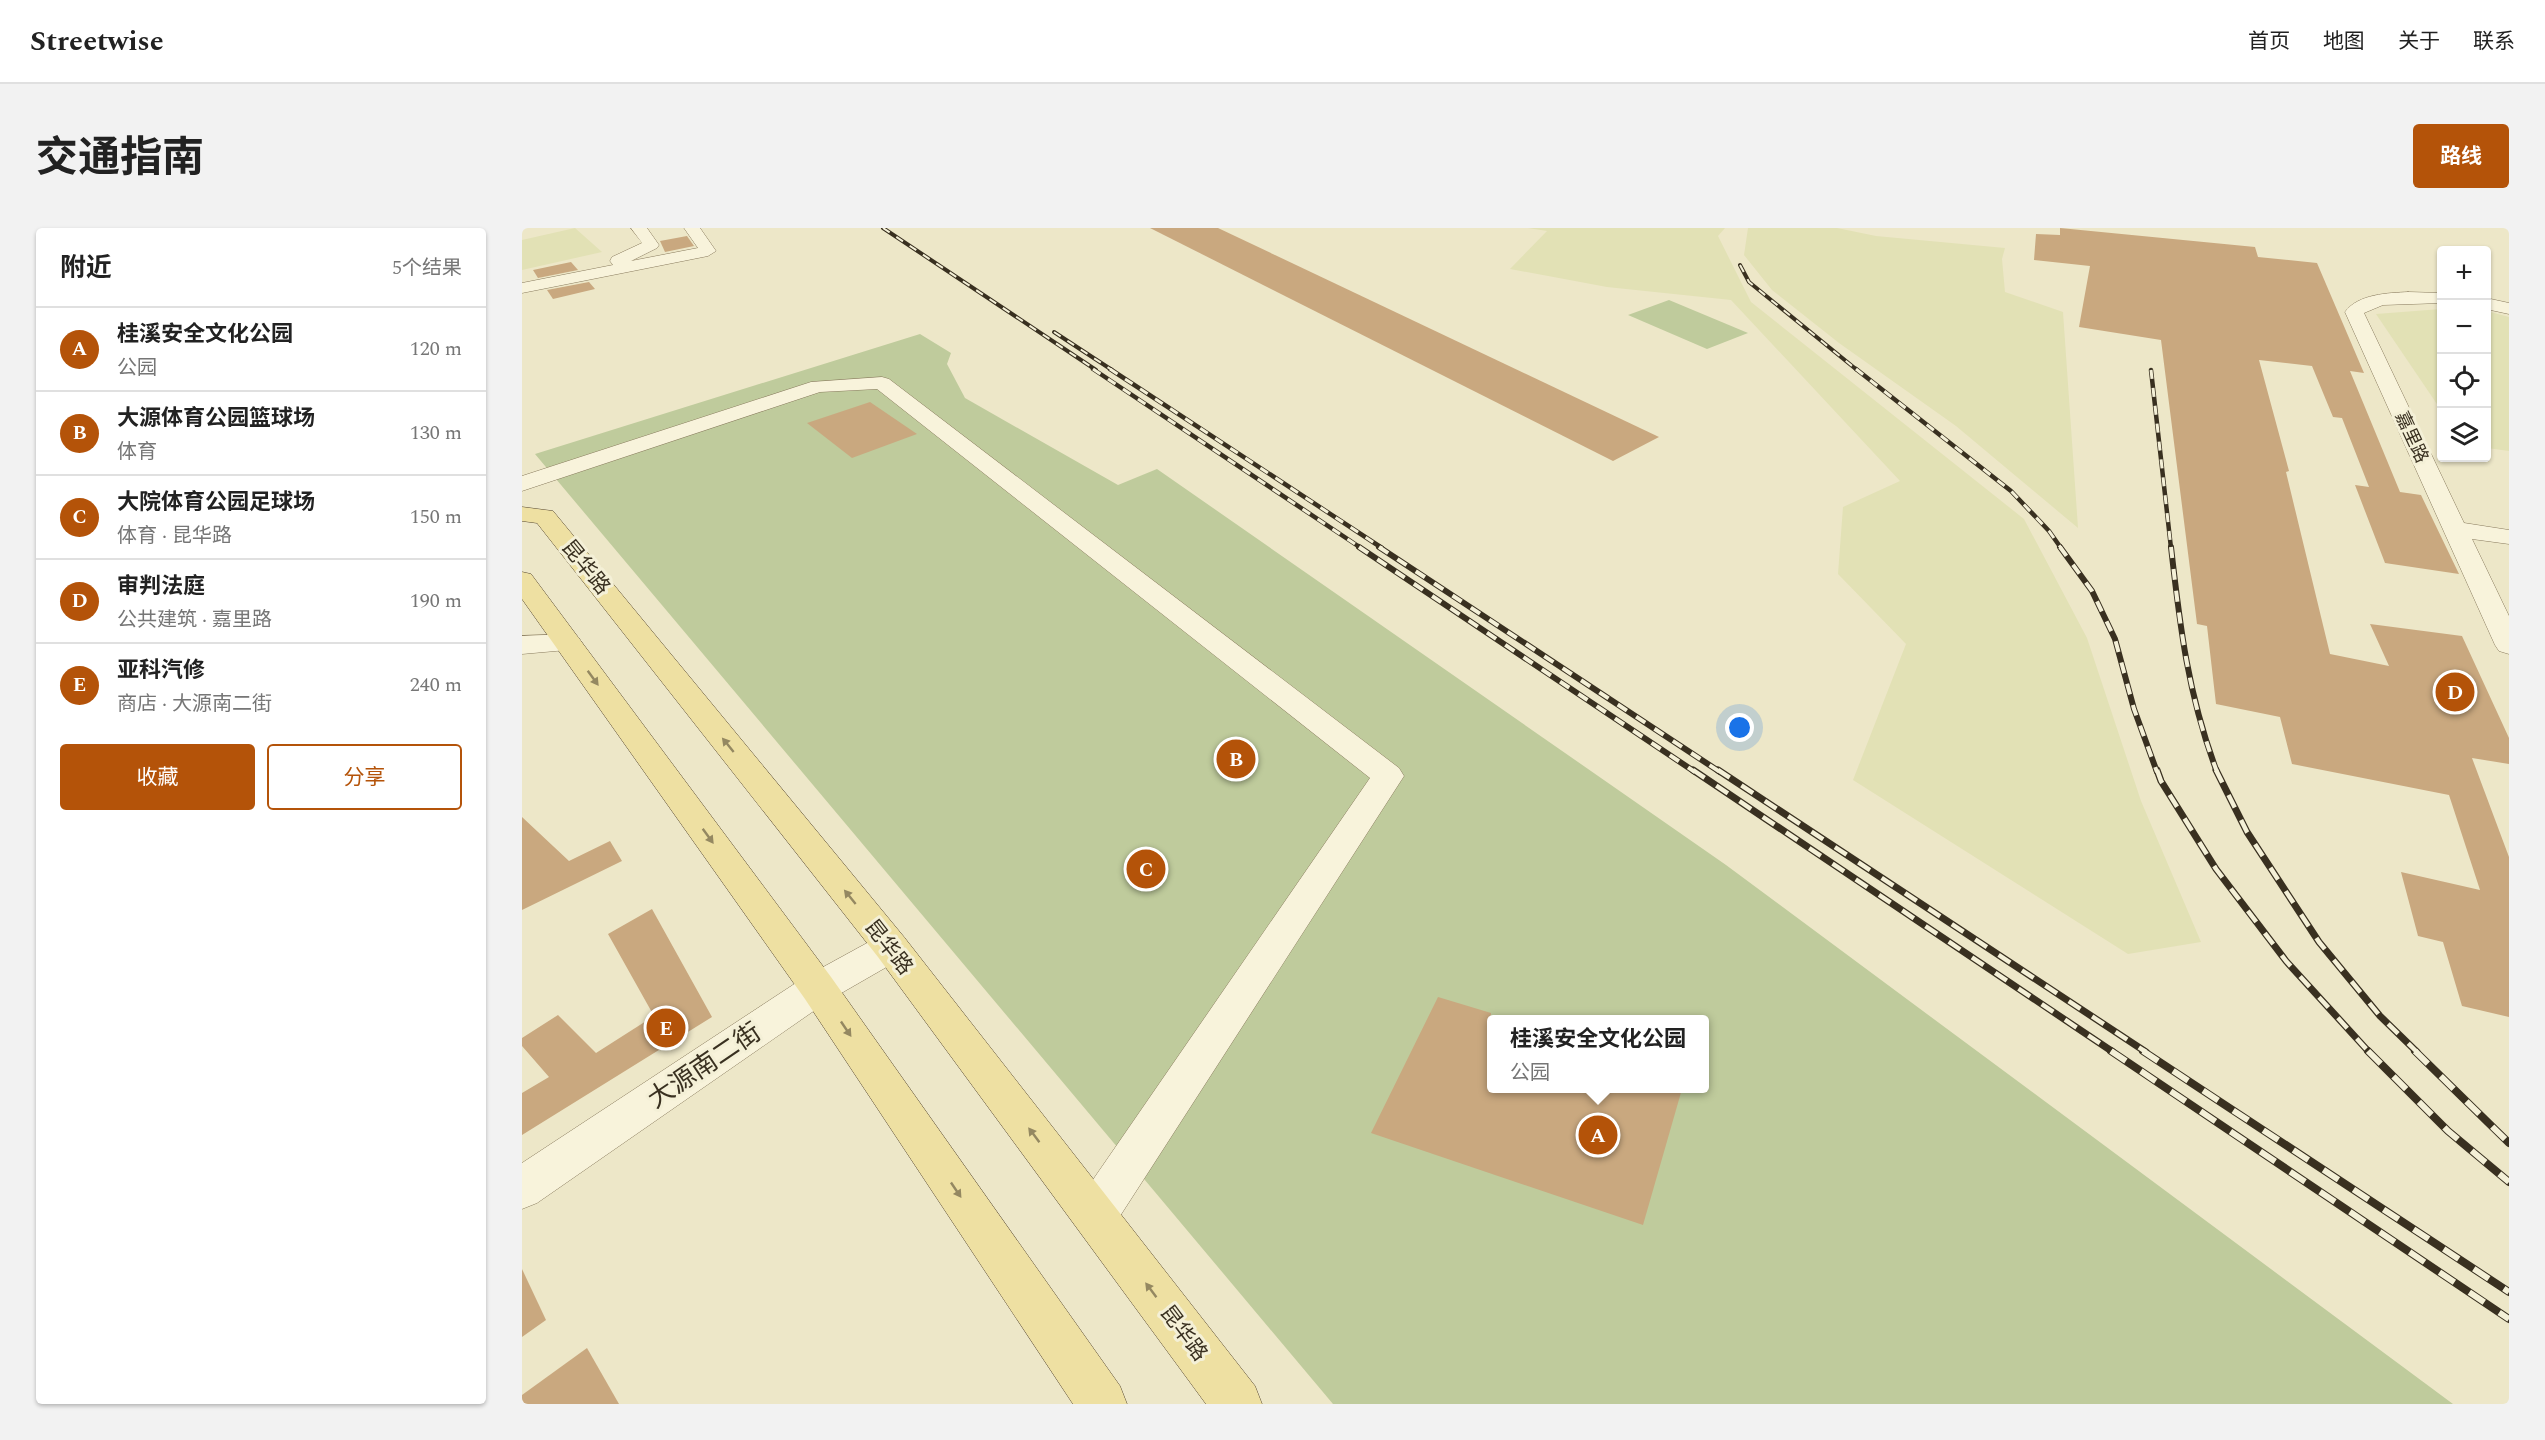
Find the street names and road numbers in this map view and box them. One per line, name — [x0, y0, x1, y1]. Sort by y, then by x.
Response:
street label: 嘉里路 — [2388, 407, 2435, 467]
street label: 昆华路 — [553, 533, 617, 602]
street label: 昆华路 — [856, 913, 920, 982]
street label: 大源南二街 — [639, 1013, 770, 1119]
street label: 昆华路 — [1151, 1299, 1215, 1368]

